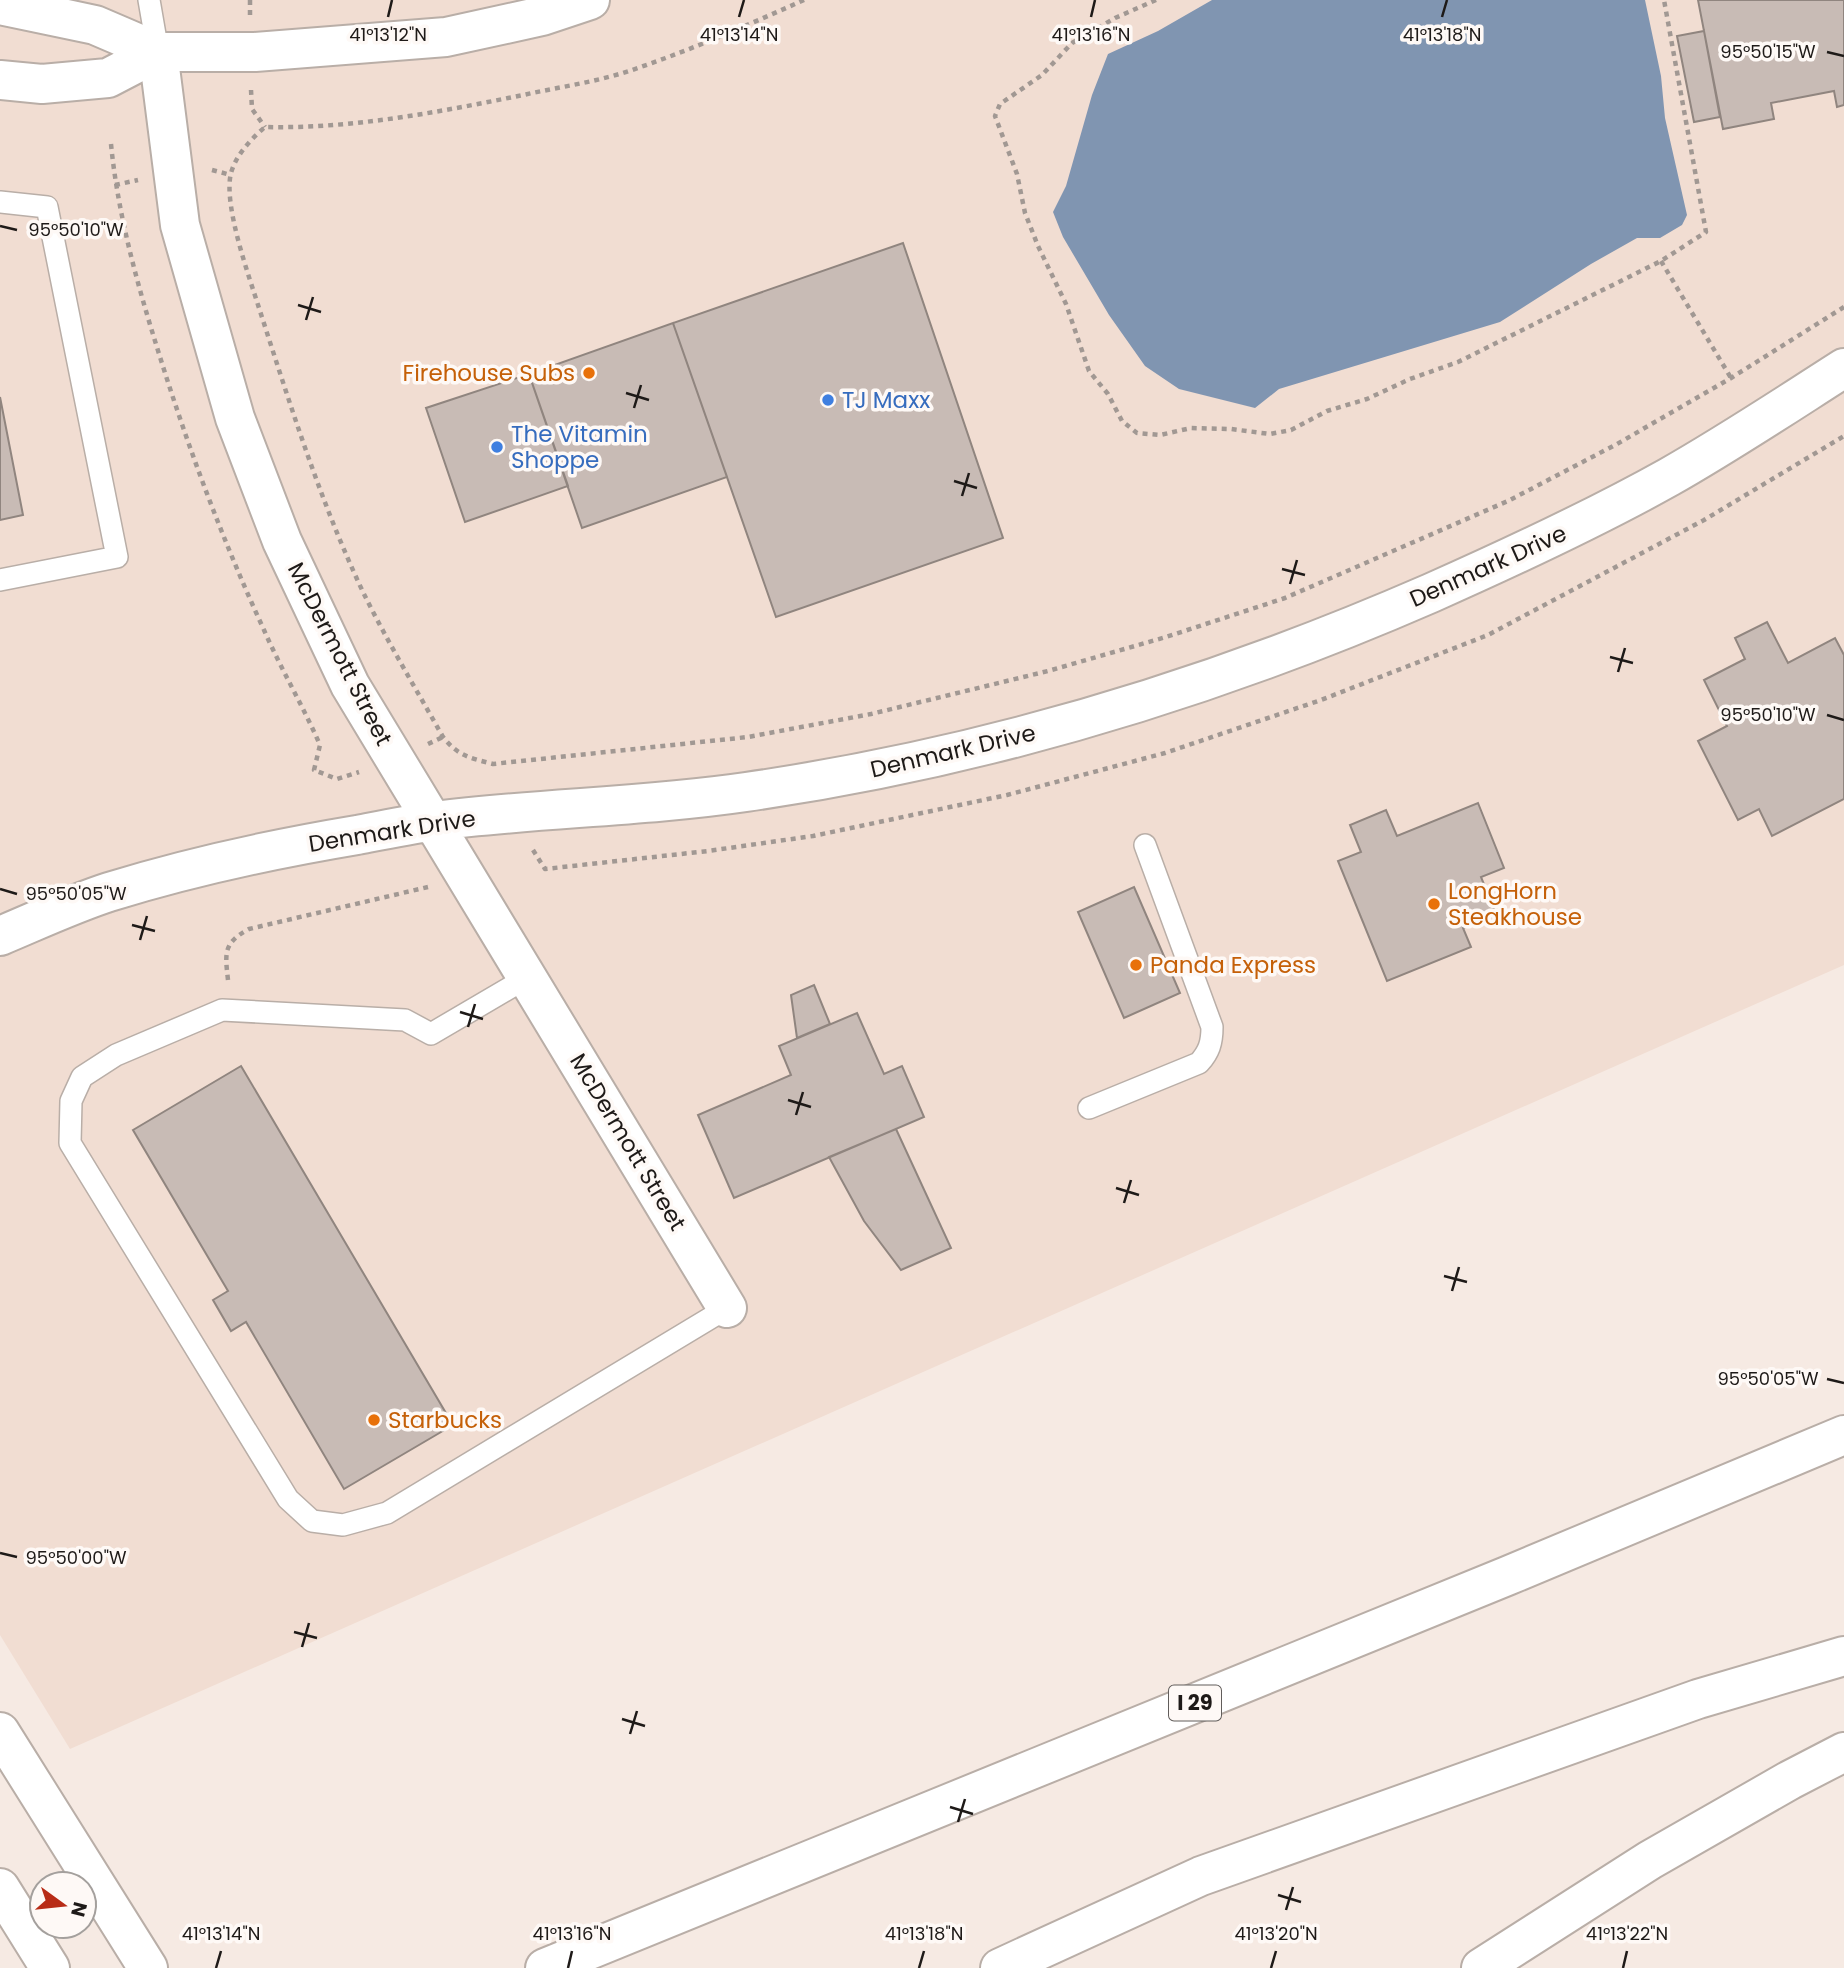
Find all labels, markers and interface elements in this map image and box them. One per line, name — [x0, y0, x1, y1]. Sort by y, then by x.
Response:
text: 41°13'12"N — [349, 22, 427, 47]
text: 41°13'14"N — [700, 22, 778, 47]
text: 41°13'16"N — [1052, 22, 1130, 47]
text: 41°13'18"N — [1403, 22, 1481, 47]
text: 95°50'15"W — [1720, 39, 1816, 64]
text: 95°50'10"W — [28, 217, 124, 242]
place label: Firehouse Subs — [403, 357, 575, 389]
marker: Firehouse Subs — [581, 365, 597, 381]
place label: TJ Maxx — [842, 384, 930, 416]
marker: TJ Maxx — [820, 392, 836, 408]
place label: The Vitamin Shoppe — [511, 418, 648, 476]
marker: The Vitamin Shoppe — [489, 439, 505, 455]
street label: Denmark Drive — [1404, 517, 1572, 615]
street label: McDermott Street — [280, 557, 400, 751]
text: 95°50'10"W — [1720, 702, 1816, 727]
street label: Denmark Drive — [867, 716, 1039, 786]
street label: Denmark Drive — [306, 802, 478, 860]
place label: LongHorn Steakhouse — [1448, 875, 1582, 933]
text: 95°50'05"W — [26, 881, 127, 906]
marker: LongHorn Steakhouse — [1426, 896, 1442, 912]
place label: Panda Express — [1150, 949, 1316, 981]
marker: Panda Express — [1128, 957, 1144, 973]
street label: McDermott Street — [562, 1047, 694, 1237]
text: 95°50'05"W — [1718, 1366, 1819, 1391]
place label: Starbucks — [388, 1404, 502, 1436]
marker: Starbucks — [366, 1412, 382, 1428]
text: 95°50'00"W — [26, 1545, 127, 1570]
road number: I 29 — [1169, 1686, 1221, 1720]
north arrow — [28, 1870, 98, 1940]
text: N — [64, 1899, 94, 1920]
text: 41°13'14"N — [182, 1921, 260, 1946]
text: 41°13'16"N — [533, 1921, 611, 1946]
text: 41°13'18"N — [885, 1921, 963, 1946]
text: 41°13'20"N — [1234, 1921, 1318, 1946]
text: 41°13'22"N — [1586, 1921, 1668, 1946]

